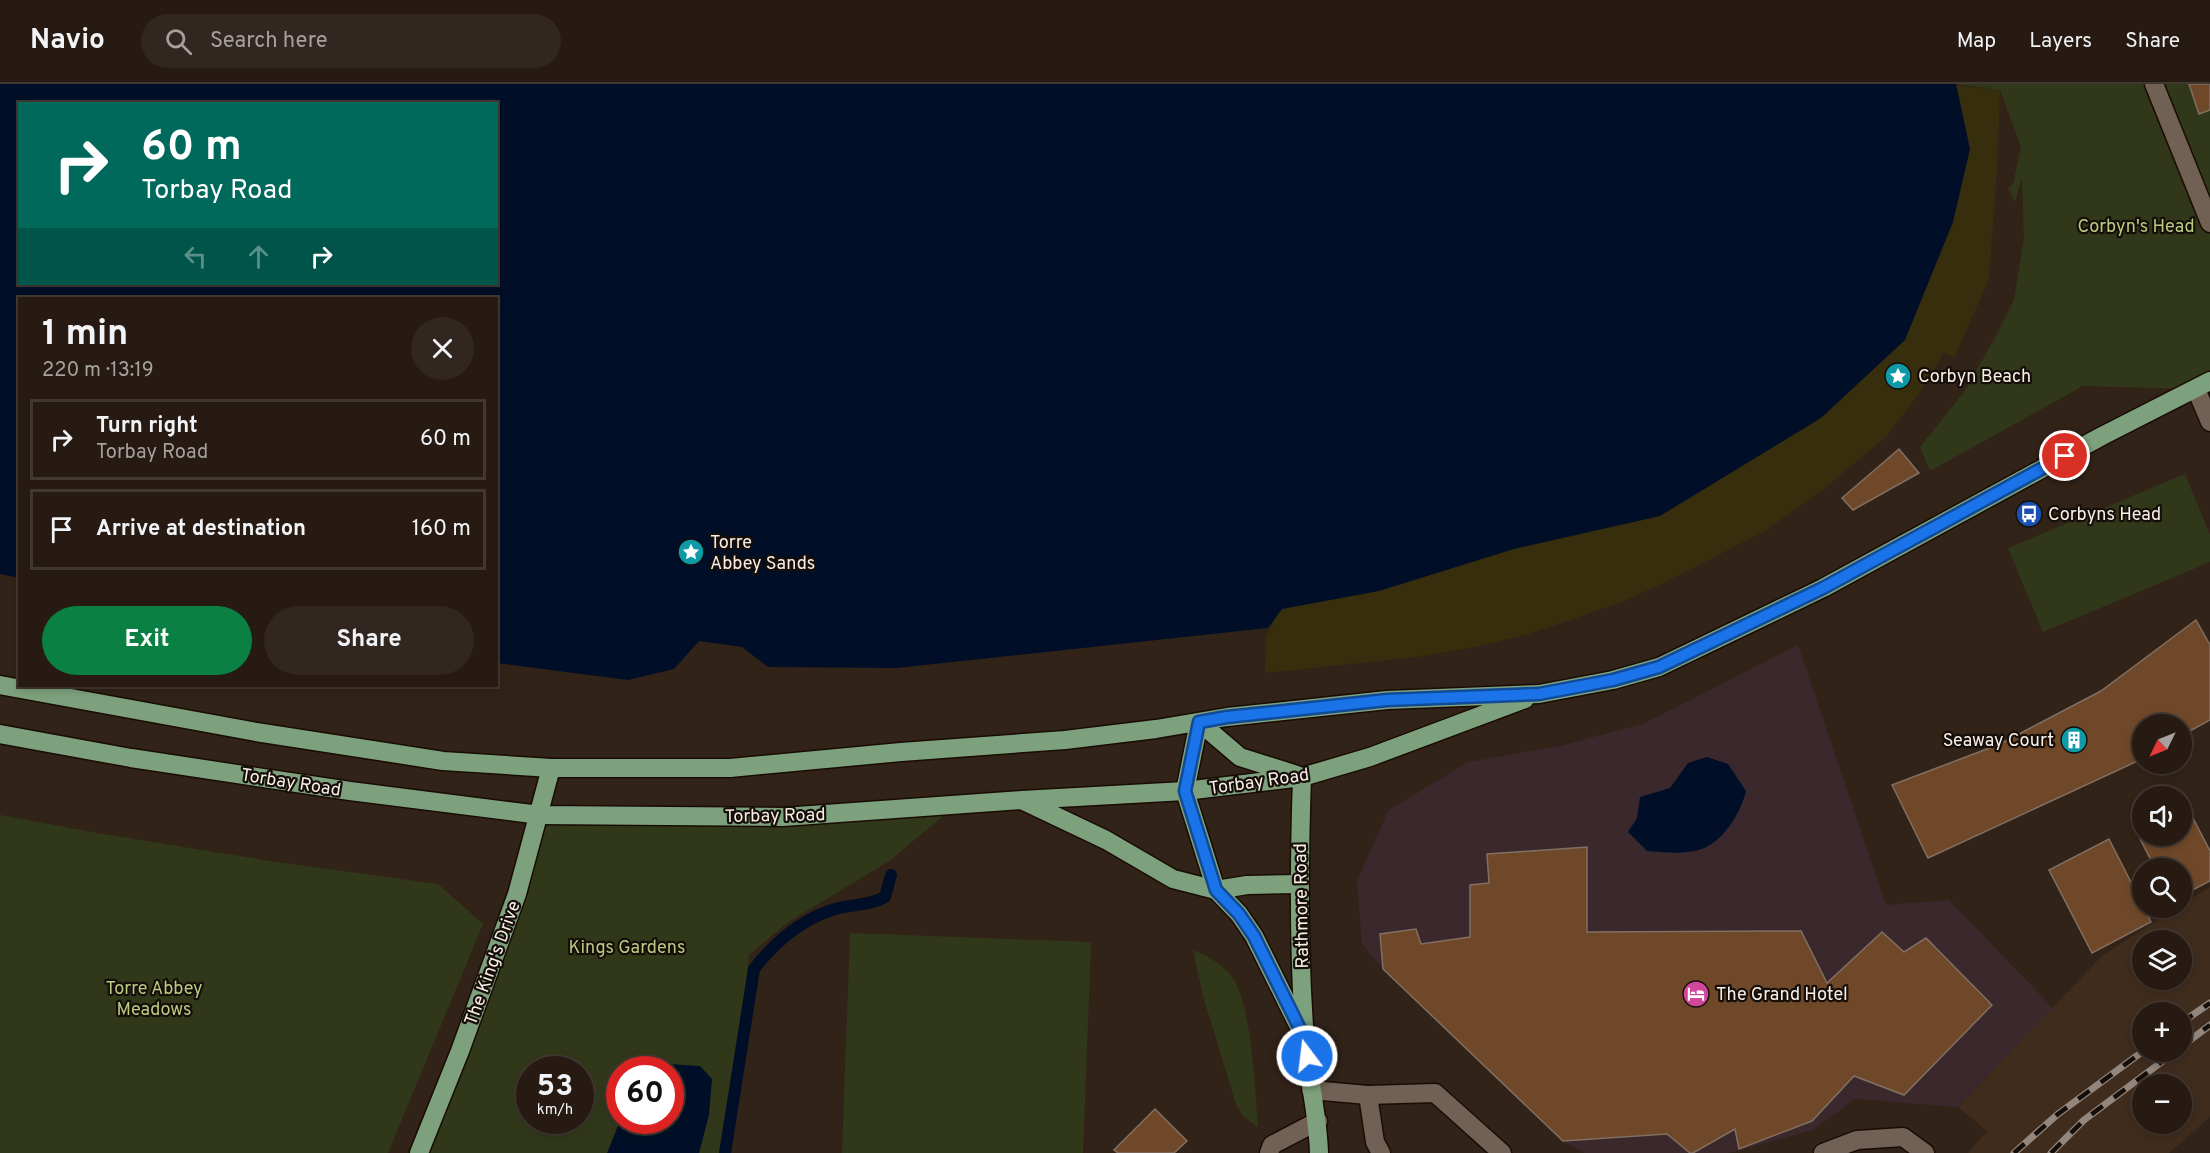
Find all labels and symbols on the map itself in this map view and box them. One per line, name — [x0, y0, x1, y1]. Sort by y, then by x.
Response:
park label: Corbyn's Head — [2077, 216, 2195, 239]
place icon: Corbyn Beach — [1883, 361, 1913, 391]
place label: Corbyn Beach — [1918, 366, 2031, 389]
pin — [2039, 430, 2090, 481]
bus stop icon: Corbyns Head — [2014, 499, 2044, 529]
place label: Corbyns Head — [2048, 504, 2161, 527]
place label: Torre Abbey Sands — [710, 532, 815, 576]
place icon: Torre Abbey Sands — [676, 537, 706, 567]
north arrow — [2132, 714, 2192, 774]
building icon: Seaway Court — [2059, 725, 2089, 755]
place label: Seaway Court — [1943, 730, 2054, 753]
street label: Torbay Road — [239, 764, 342, 803]
street label: Torbay Road — [1208, 764, 1311, 801]
street label: Torbay Road — [724, 804, 826, 829]
street label: Rathmore Road — [1290, 843, 1315, 969]
street label: The King's Drive — [460, 898, 527, 1029]
park label: Kings Gardens — [569, 937, 685, 960]
park label: Torre Abbey Meadows — [105, 978, 203, 1022]
hotel icon: The Grand Hotel — [1681, 979, 1711, 1009]
place label: The Grand Hotel — [1716, 984, 1848, 1007]
position arrow — [1275, 1024, 1339, 1088]
speed limit sign: 60 — [606, 1056, 684, 1134]

